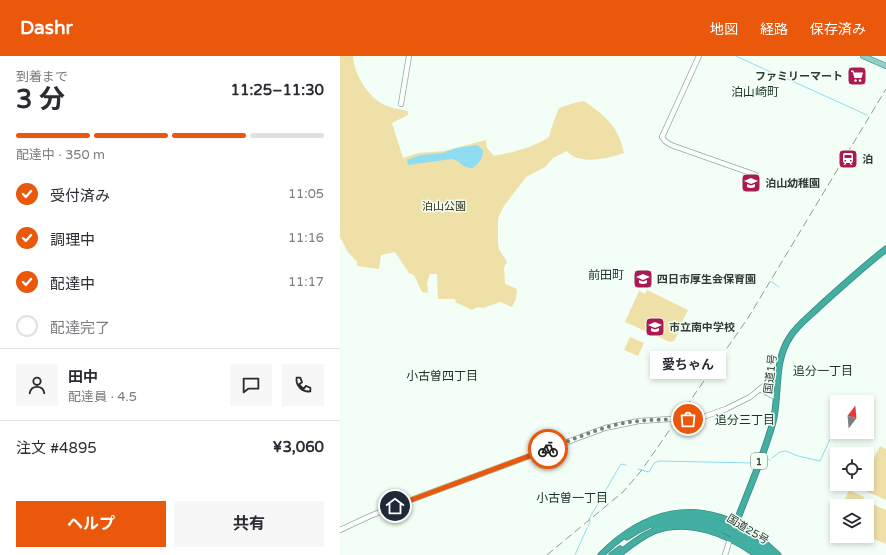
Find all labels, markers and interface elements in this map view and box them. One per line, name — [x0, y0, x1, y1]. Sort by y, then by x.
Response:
text: Dashr — [20, 17, 73, 39]
text: 地図 — [710, 21, 738, 38]
text: 経路 — [760, 21, 788, 38]
text: 保存済み — [810, 21, 866, 38]
supermarket icon: ファミリーマート — [846, 65, 868, 87]
text: 到着まで — [16, 69, 68, 85]
place label: ファミリーマート — [755, 70, 843, 83]
text: 11:25–11:30 — [231, 81, 324, 99]
text: 3 分 — [16, 84, 65, 115]
district label: 泊山崎町 — [731, 85, 779, 99]
text: 配達中 · 350 m — [16, 147, 105, 163]
station icon: 泊 — [837, 148, 859, 170]
place label: 泊 — [862, 153, 873, 166]
school or university icon: 泊山幼稚園 — [740, 172, 762, 194]
place label: 泊山幼稚園 — [765, 177, 820, 190]
icon: check — [16, 183, 38, 205]
text: 11:05 — [288, 186, 324, 202]
text: 受付済み — [50, 187, 110, 205]
park label: 泊山公園 — [422, 200, 466, 213]
icon: check — [16, 227, 38, 249]
text: 11:16 — [288, 230, 324, 246]
text: 調理中 — [50, 231, 95, 249]
district label: 前田町 — [588, 268, 624, 282]
school or university icon: 四日市厚生会保育園 — [632, 268, 654, 290]
icon: check — [16, 271, 38, 293]
place label: 四日市厚生会保育園 — [657, 273, 756, 286]
text: 11:17 — [288, 274, 324, 290]
text: 配達中 — [50, 275, 95, 293]
school or university icon: 市立南中学校 — [644, 316, 666, 338]
text: 配達完了 — [50, 319, 110, 337]
place label: 市立南中学校 — [669, 321, 735, 334]
callout: 愛ちゃん — [650, 351, 726, 379]
street label: 国道1号 — [762, 353, 779, 395]
text: 愛ちゃん — [662, 357, 714, 373]
button: person — [16, 364, 58, 406]
button: chat — [230, 364, 272, 406]
button: phone — [282, 364, 324, 406]
district label: 追分一丁目 — [793, 364, 853, 378]
text: 田中 — [68, 368, 98, 386]
district label: 小古曽四丁目 — [406, 369, 478, 383]
text: 配達員 · 4.5 — [68, 389, 137, 405]
north arrow — [830, 395, 874, 439]
map controls — [830, 395, 874, 543]
pin — [671, 402, 705, 436]
icon: bag — [677, 408, 699, 430]
district label: 追分三丁目 — [715, 413, 775, 427]
courier — [528, 429, 568, 469]
text: ¥3,060 — [273, 438, 324, 456]
icon: bike — [537, 438, 559, 460]
text: 注文 #4895 — [16, 439, 97, 457]
button: locate — [830, 447, 874, 491]
road number: 1 — [751, 453, 767, 469]
pin — [378, 489, 412, 523]
district label: 小古曽一丁目 — [536, 491, 608, 505]
icon: home — [384, 495, 406, 517]
button: layers — [830, 499, 874, 543]
button: ヘルプ — [16, 501, 166, 547]
button: 共有 — [174, 501, 324, 547]
street label: 国道25号 — [724, 512, 771, 547]

